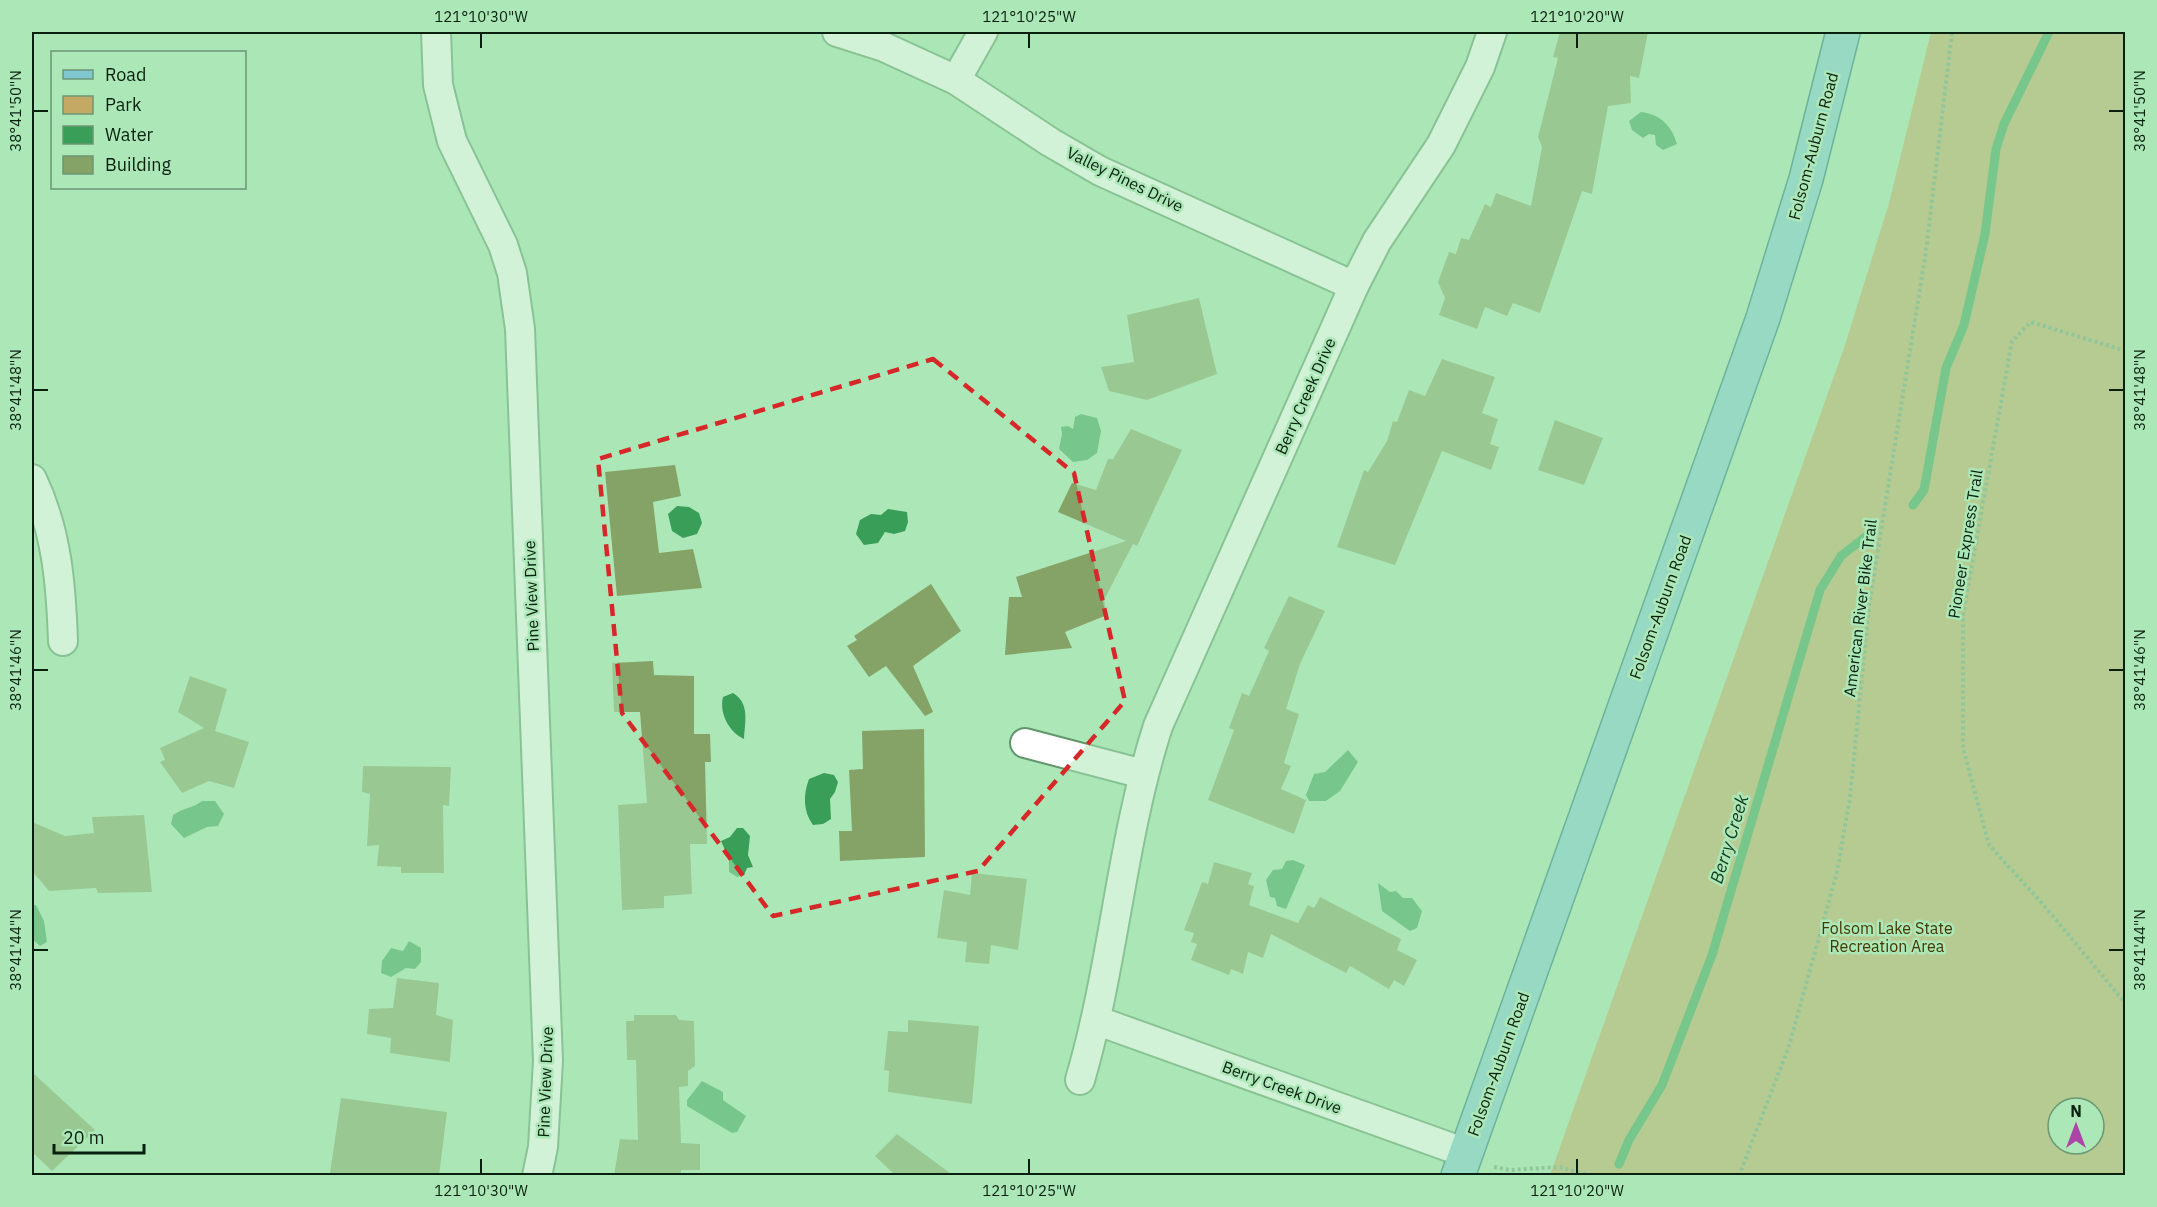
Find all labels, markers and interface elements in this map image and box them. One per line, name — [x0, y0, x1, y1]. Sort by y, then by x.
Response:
text: 121°10'30"W — [434, 7, 528, 26]
text: 121°10'25"W — [982, 7, 1076, 26]
text: 121°10'20"W — [1530, 7, 1624, 26]
legend — [51, 51, 246, 189]
text: Road — [105, 63, 146, 86]
text: 38°41'50"N — [6, 70, 25, 152]
street label: Folsom-Auburn Road — [1784, 70, 1842, 222]
text: 38°41'50"N — [2130, 70, 2149, 152]
text: Park — [105, 93, 142, 116]
text: Water — [105, 123, 154, 146]
street label: Valley Pines Drive — [1063, 142, 1187, 216]
text: Building — [105, 153, 172, 176]
street label: Berry Creek Drive — [1270, 334, 1340, 457]
text: 38°41'48"N — [6, 349, 25, 431]
text: 38°41'48"N — [2130, 349, 2149, 431]
street label: Pioneer Express Trail — [1943, 468, 1987, 620]
street label: American River Bike Trail — [1839, 518, 1881, 698]
street label: Folsom-Auburn Road — [1625, 532, 1695, 682]
street label: Pine View Drive — [519, 540, 543, 652]
text: 38°41'46"N — [6, 629, 25, 711]
text: 38°41'46"N — [2130, 629, 2149, 711]
water label: Berry Creek — [1705, 791, 1754, 886]
text: 38°41'44"N — [6, 909, 25, 991]
text: 38°41'44"N — [2130, 909, 2149, 991]
park label: Folsom Lake State Recreation Area — [1821, 918, 1953, 956]
street label: Folsom-Auburn Road — [1463, 989, 1533, 1139]
street label: Pine View Drive — [533, 1026, 557, 1138]
street label: Berry Creek Drive — [1220, 1056, 1345, 1118]
north arrow — [2046, 1096, 2106, 1156]
text: N — [2070, 1101, 2082, 1121]
scale bar — [54, 1117, 144, 1155]
text: 20 m — [63, 1126, 105, 1149]
text: 121°10'30"W — [434, 1181, 528, 1200]
text: 121°10'25"W — [982, 1181, 1076, 1200]
text: 121°10'20"W — [1530, 1181, 1624, 1200]

